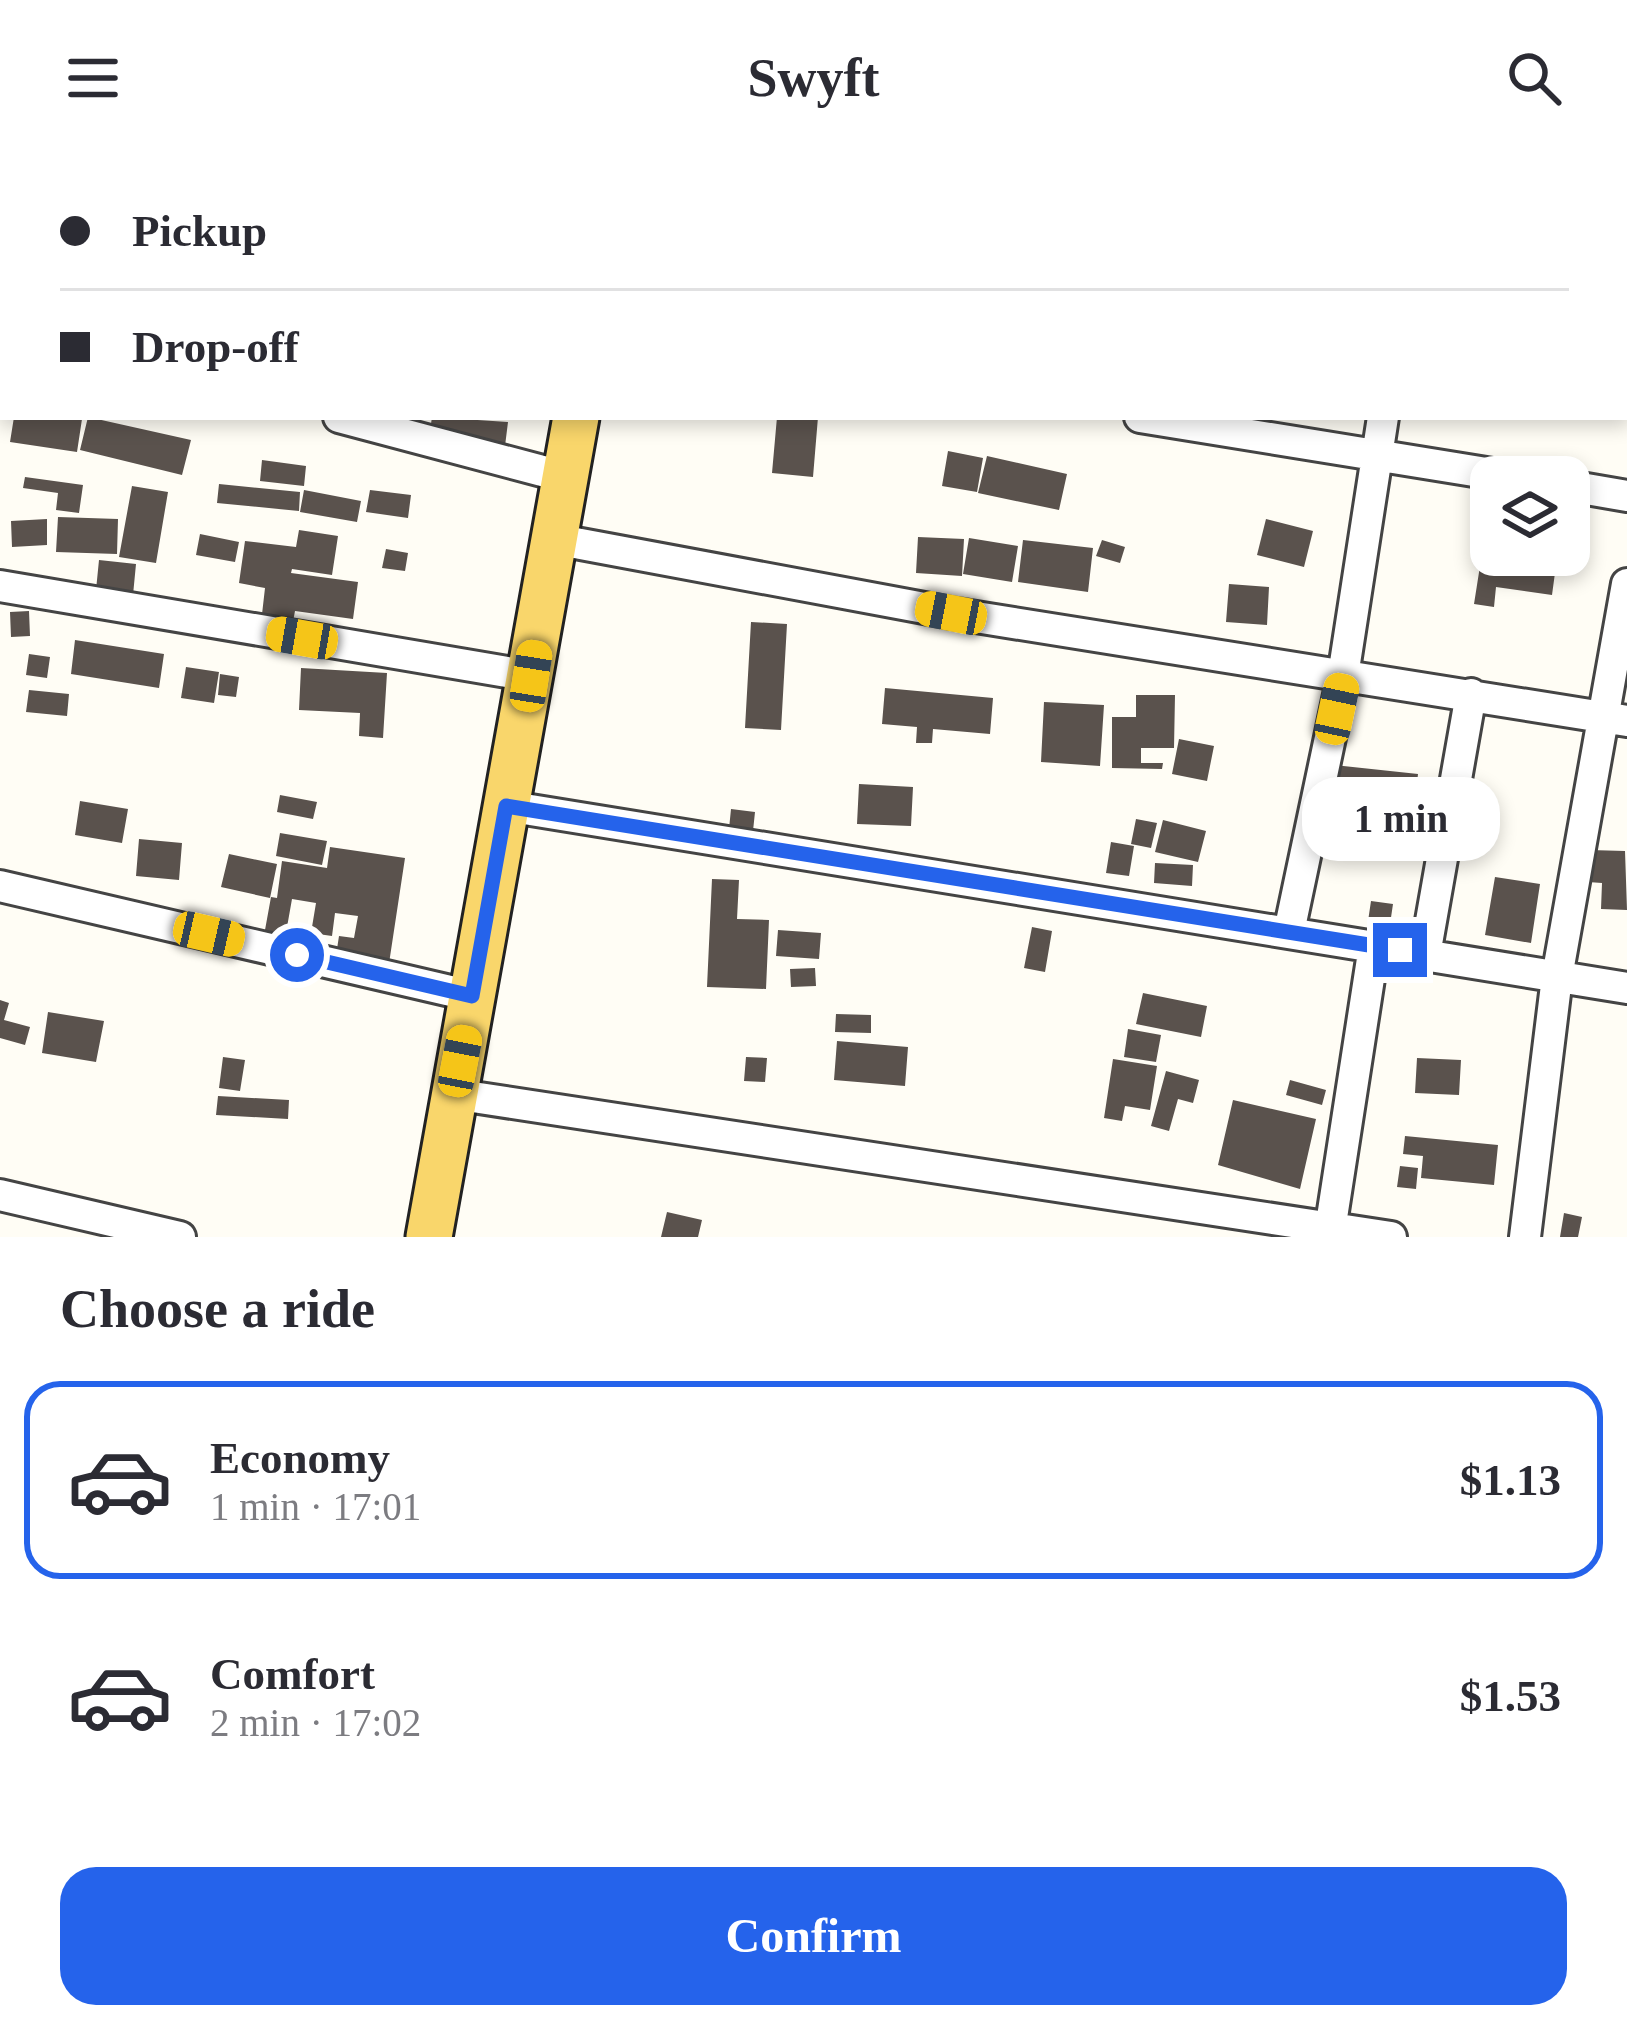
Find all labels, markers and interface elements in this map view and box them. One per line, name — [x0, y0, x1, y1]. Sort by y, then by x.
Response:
icon: menu — [60, 45, 126, 111]
icon: search — [1501, 45, 1567, 111]
text: Swyft — [748, 48, 880, 108]
text: Pickup — [132, 206, 267, 256]
text: Drop-off — [132, 322, 299, 372]
map controls — [1470, 456, 1590, 576]
button: layers — [1470, 456, 1590, 576]
car — [912, 588, 990, 638]
car — [263, 614, 341, 662]
car — [508, 638, 554, 714]
car — [1312, 670, 1362, 748]
callout: 1 min — [1301, 776, 1499, 860]
text: 1 min — [1354, 797, 1448, 840]
car — [170, 908, 248, 960]
route end — [1373, 923, 1427, 977]
route start — [270, 928, 324, 982]
car — [435, 1022, 485, 1100]
text: Choose a ride — [60, 1279, 375, 1339]
icon: car — [66, 1426, 174, 1534]
text: Economy — [210, 1433, 390, 1483]
text: $1.13 — [1460, 1455, 1561, 1505]
text: 1 min · 17:01 — [210, 1485, 421, 1528]
icon: car — [66, 1642, 174, 1750]
text: Comfort — [210, 1649, 375, 1699]
text: $1.53 — [1460, 1671, 1561, 1721]
text: 2 min · 17:02 — [210, 1701, 421, 1744]
button: Confirm — [60, 1867, 1567, 2005]

